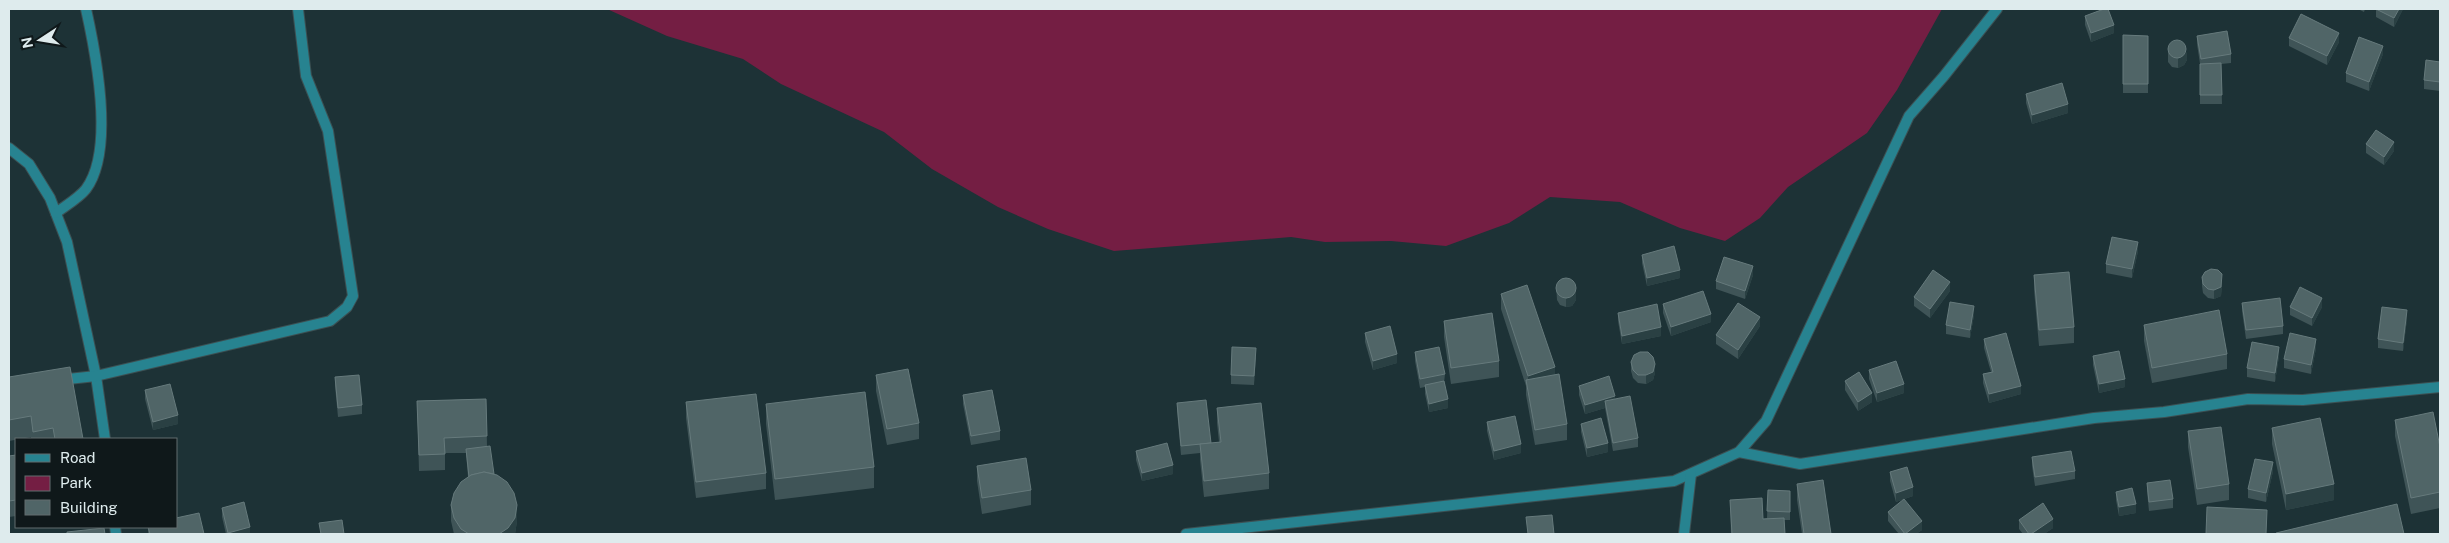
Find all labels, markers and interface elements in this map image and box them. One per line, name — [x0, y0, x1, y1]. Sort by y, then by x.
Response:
north arrow — [15, 15, 65, 65]
text: N — [18, 36, 36, 50]
legend — [15, 438, 178, 528]
text: Road — [60, 449, 96, 466]
text: Park — [60, 474, 92, 491]
text: Building — [60, 499, 118, 516]

